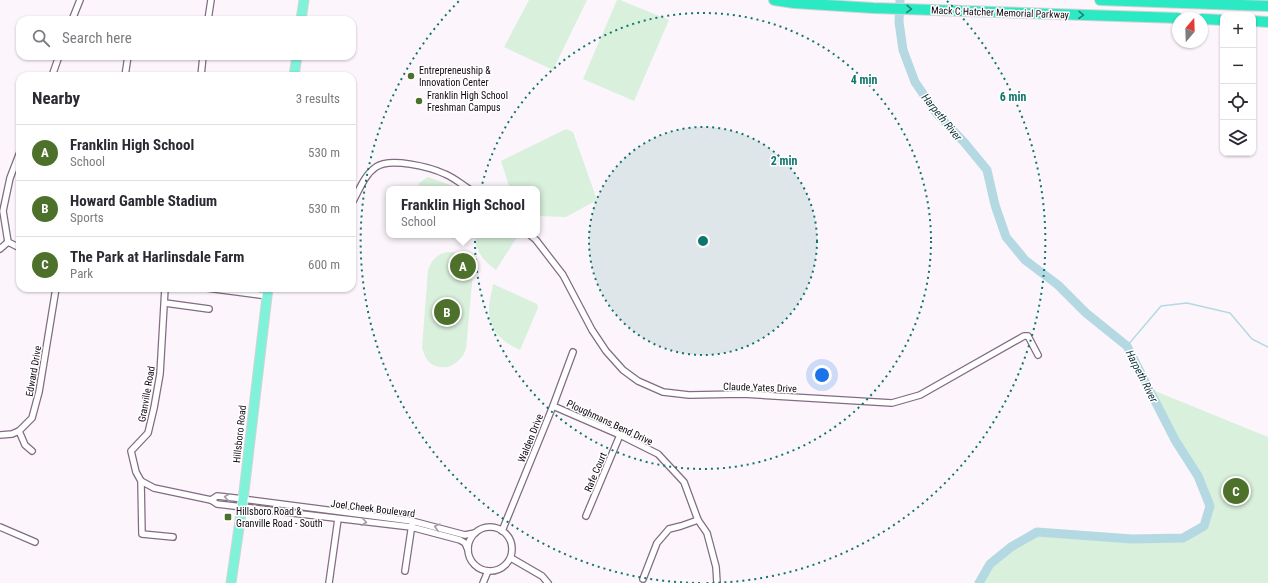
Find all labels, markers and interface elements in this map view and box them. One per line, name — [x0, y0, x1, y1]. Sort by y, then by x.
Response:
one-way arrow — [906, 5, 912, 13]
street label: Mack C Hatcher Memorial Parkway — [931, 5, 1069, 20]
one-way arrow — [1078, 11, 1084, 19]
north arrow — [1172, 12, 1208, 48]
map controls — [1220, 12, 1256, 156]
button: + — [1220, 12, 1256, 48]
search box — [16, 16, 356, 60]
icon: search — [30, 27, 52, 49]
text: Search here — [62, 29, 132, 47]
button: − — [1220, 48, 1256, 84]
place label: Entrepreneuship & Innovation Center — [419, 65, 491, 88]
marker: Entrepreneuship & Innovation Center — [406, 71, 416, 81]
text: 4 min — [851, 73, 877, 87]
button: locate — [1220, 84, 1256, 120]
text: Nearby — [32, 88, 80, 108]
place label: Franklin High School Freshman Campus — [427, 90, 508, 113]
text: 6 min — [1000, 90, 1026, 104]
text: 3 results — [296, 91, 340, 106]
water label: Harpeth River — [919, 91, 965, 144]
marker: Franklin High School Freshman Campus — [414, 96, 424, 106]
button: layers — [1220, 120, 1256, 156]
text: Franklin High School — [70, 136, 194, 154]
text: A — [41, 145, 49, 160]
text: 530 m — [308, 145, 340, 160]
text: School — [70, 154, 105, 169]
text: 2 min — [771, 154, 797, 168]
popup — [386, 186, 540, 238]
text: Howard Gamble Stadium — [70, 192, 217, 210]
text: Franklin High School — [401, 196, 525, 214]
text: B — [41, 201, 49, 216]
text: 530 m — [308, 201, 340, 216]
text: Sports — [70, 210, 104, 225]
text: School — [401, 214, 436, 229]
centre of rings — [696, 234, 710, 248]
text: The Park at Harlinsdale Farm — [70, 248, 244, 266]
pin: A — [450, 251, 476, 281]
text: C — [41, 257, 49, 272]
text: 600 m — [308, 257, 340, 272]
text: Park — [70, 266, 93, 281]
pin: B — [434, 297, 460, 327]
street label: Edward Drive — [24, 345, 43, 397]
water label: Harpeth River — [1123, 348, 1161, 405]
street label: Granville Road — [136, 365, 157, 423]
your location — [812, 365, 832, 385]
street label: Claude Yates Drive — [723, 381, 797, 394]
street label: Ploughmans Bend Drive — [565, 398, 655, 447]
street label: Hillsboro Road — [231, 405, 248, 463]
street label: Walden Drive — [516, 412, 545, 464]
street label: Rafe Court — [582, 451, 609, 494]
pin: C — [1223, 476, 1249, 506]
one-way arrow — [224, 493, 230, 502]
street label: Joel Cheek Boulevard — [330, 498, 416, 519]
place label: Hillsboro Road & Granville Road - South — [236, 506, 323, 529]
marker: Hillsboro Road & Granville Road - South — [223, 512, 233, 522]
one-way arrow — [361, 517, 367, 526]
one-way arrow — [434, 523, 441, 532]

